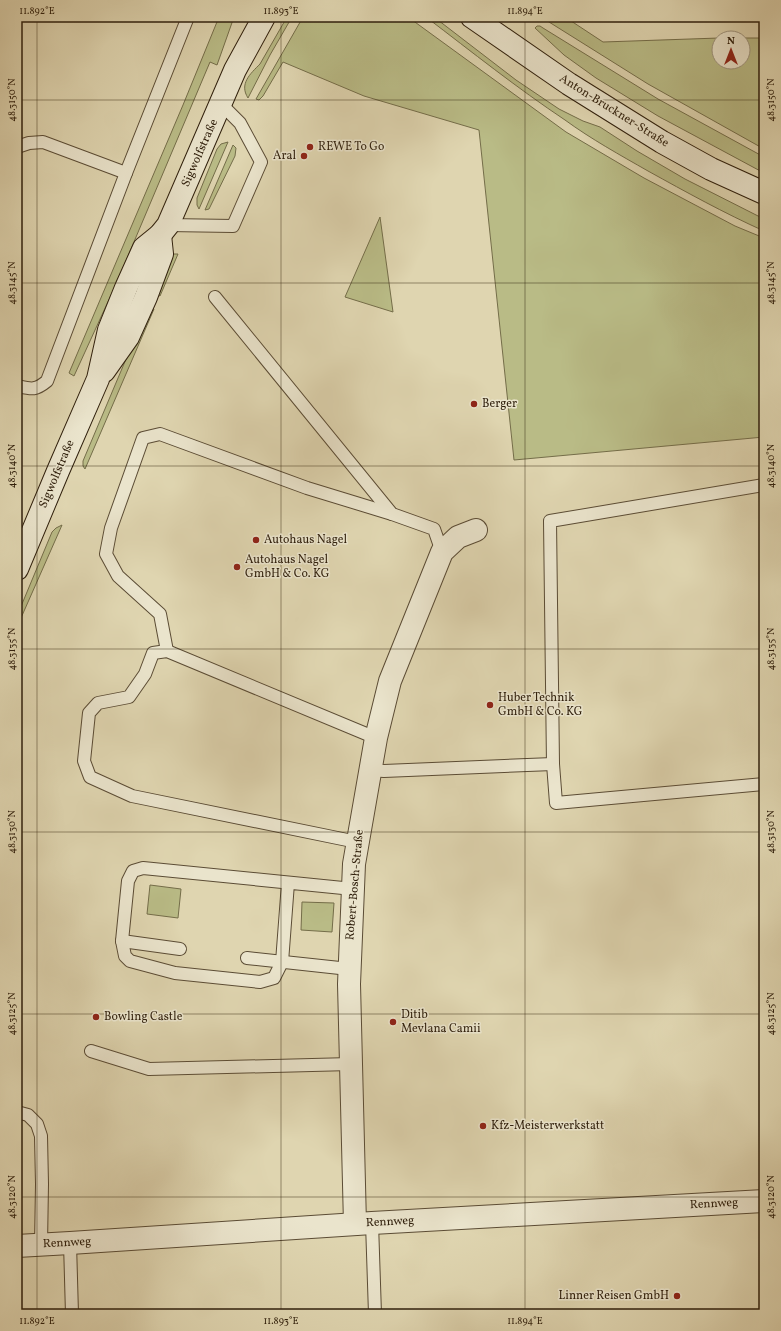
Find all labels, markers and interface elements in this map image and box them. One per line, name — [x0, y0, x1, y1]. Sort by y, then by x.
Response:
text: 11.892°E — [19, 4, 55, 18]
text: 11.893°E — [263, 4, 299, 18]
text: 11.894°E — [507, 4, 543, 18]
north arrow — [711, 30, 751, 70]
text: N — [727, 34, 735, 49]
street label: Anton-Bruckner-Straße — [556, 71, 672, 151]
text: 48.3150°N — [5, 78, 19, 122]
text: 48.3150°N — [764, 78, 778, 122]
street label: Sigwolfstraße — [178, 116, 222, 189]
place label: REWE To Go — [318, 139, 384, 155]
marker: REWE To Go — [305, 142, 315, 152]
place label: Aral — [273, 148, 296, 164]
marker: Aral — [299, 151, 309, 161]
text: 48.3145°N — [5, 261, 19, 305]
text: 48.3145°N — [764, 261, 778, 305]
place label: Berger — [482, 396, 517, 412]
marker: Berger — [469, 399, 479, 409]
street label: Sigwolfstraße — [35, 437, 79, 511]
text: 48.3140°N — [5, 443, 19, 488]
text: 48.3140°N — [764, 443, 778, 488]
place label: Autohaus Nagel — [264, 532, 347, 548]
marker: Autohaus Nagel — [251, 535, 261, 545]
place label: Autohaus Nagel GmbH & Co. KG — [245, 552, 330, 582]
marker: Autohaus Nagel GmbH & Co. KG — [232, 562, 242, 572]
text: 48.3135°N — [5, 627, 19, 670]
text: 48.3135°N — [764, 627, 778, 670]
place label: Huber Technik GmbH & Co. KG — [498, 690, 583, 720]
marker: Huber Technik GmbH & Co. KG — [485, 700, 495, 710]
text: 48.3130°N — [5, 810, 19, 854]
text: 48.3130°N — [764, 810, 778, 854]
street label: Robert-Bosch-Straße — [342, 829, 368, 941]
text: 48.3125°N — [5, 992, 19, 1036]
text: 48.3125°N — [764, 992, 778, 1036]
place label: Ditib Mevlana Camii — [401, 1007, 481, 1037]
place label: Bowling Castle — [104, 1009, 183, 1025]
marker: Bowling Castle — [91, 1012, 101, 1022]
marker: Ditib Mevlana Camii — [388, 1017, 398, 1027]
place label: Kfz-Meisterwerkstatt — [491, 1118, 604, 1134]
marker: Kfz-Meisterwerkstatt — [478, 1121, 488, 1131]
text: 48.3120°N — [5, 1174, 19, 1219]
text: 48.3120°N — [764, 1174, 778, 1219]
street label: Rennweg — [689, 1195, 739, 1213]
street label: Rennweg — [365, 1213, 415, 1231]
street label: Rennweg — [42, 1234, 92, 1252]
place label: Linner Reisen GmbH — [559, 1288, 669, 1304]
marker: Linner Reisen GmbH — [672, 1291, 682, 1301]
text: 11.892°E — [19, 1314, 55, 1328]
text: 11.893°E — [263, 1314, 299, 1328]
text: 11.894°E — [507, 1314, 543, 1328]

